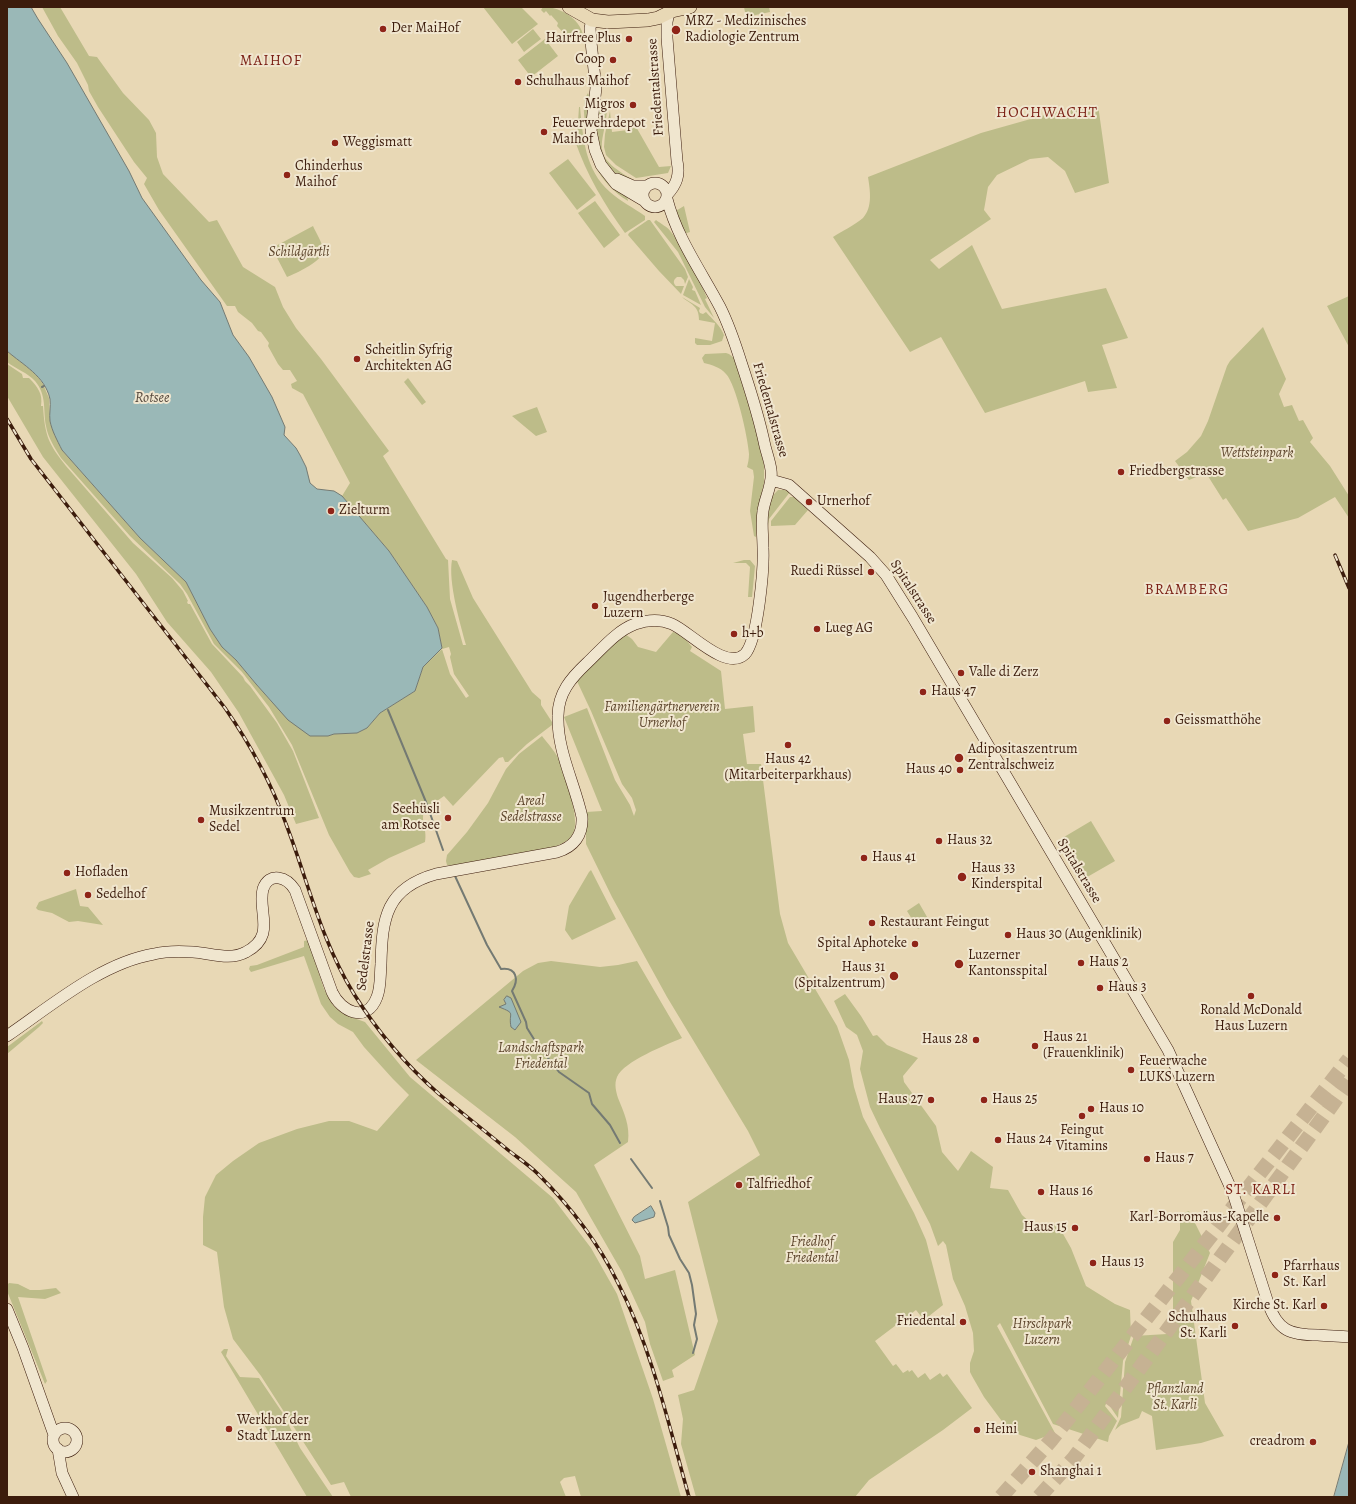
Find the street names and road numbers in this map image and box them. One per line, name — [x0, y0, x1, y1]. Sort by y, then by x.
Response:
street label: Friedentalstrasse — [644, 38, 668, 136]
street label: Friedentalstrasse — [748, 361, 792, 459]
street label: Spitalstrasse — [886, 557, 940, 627]
street label: Spitalstrasse — [1053, 835, 1105, 907]
street label: Sedelstrasse — [353, 920, 379, 992]

